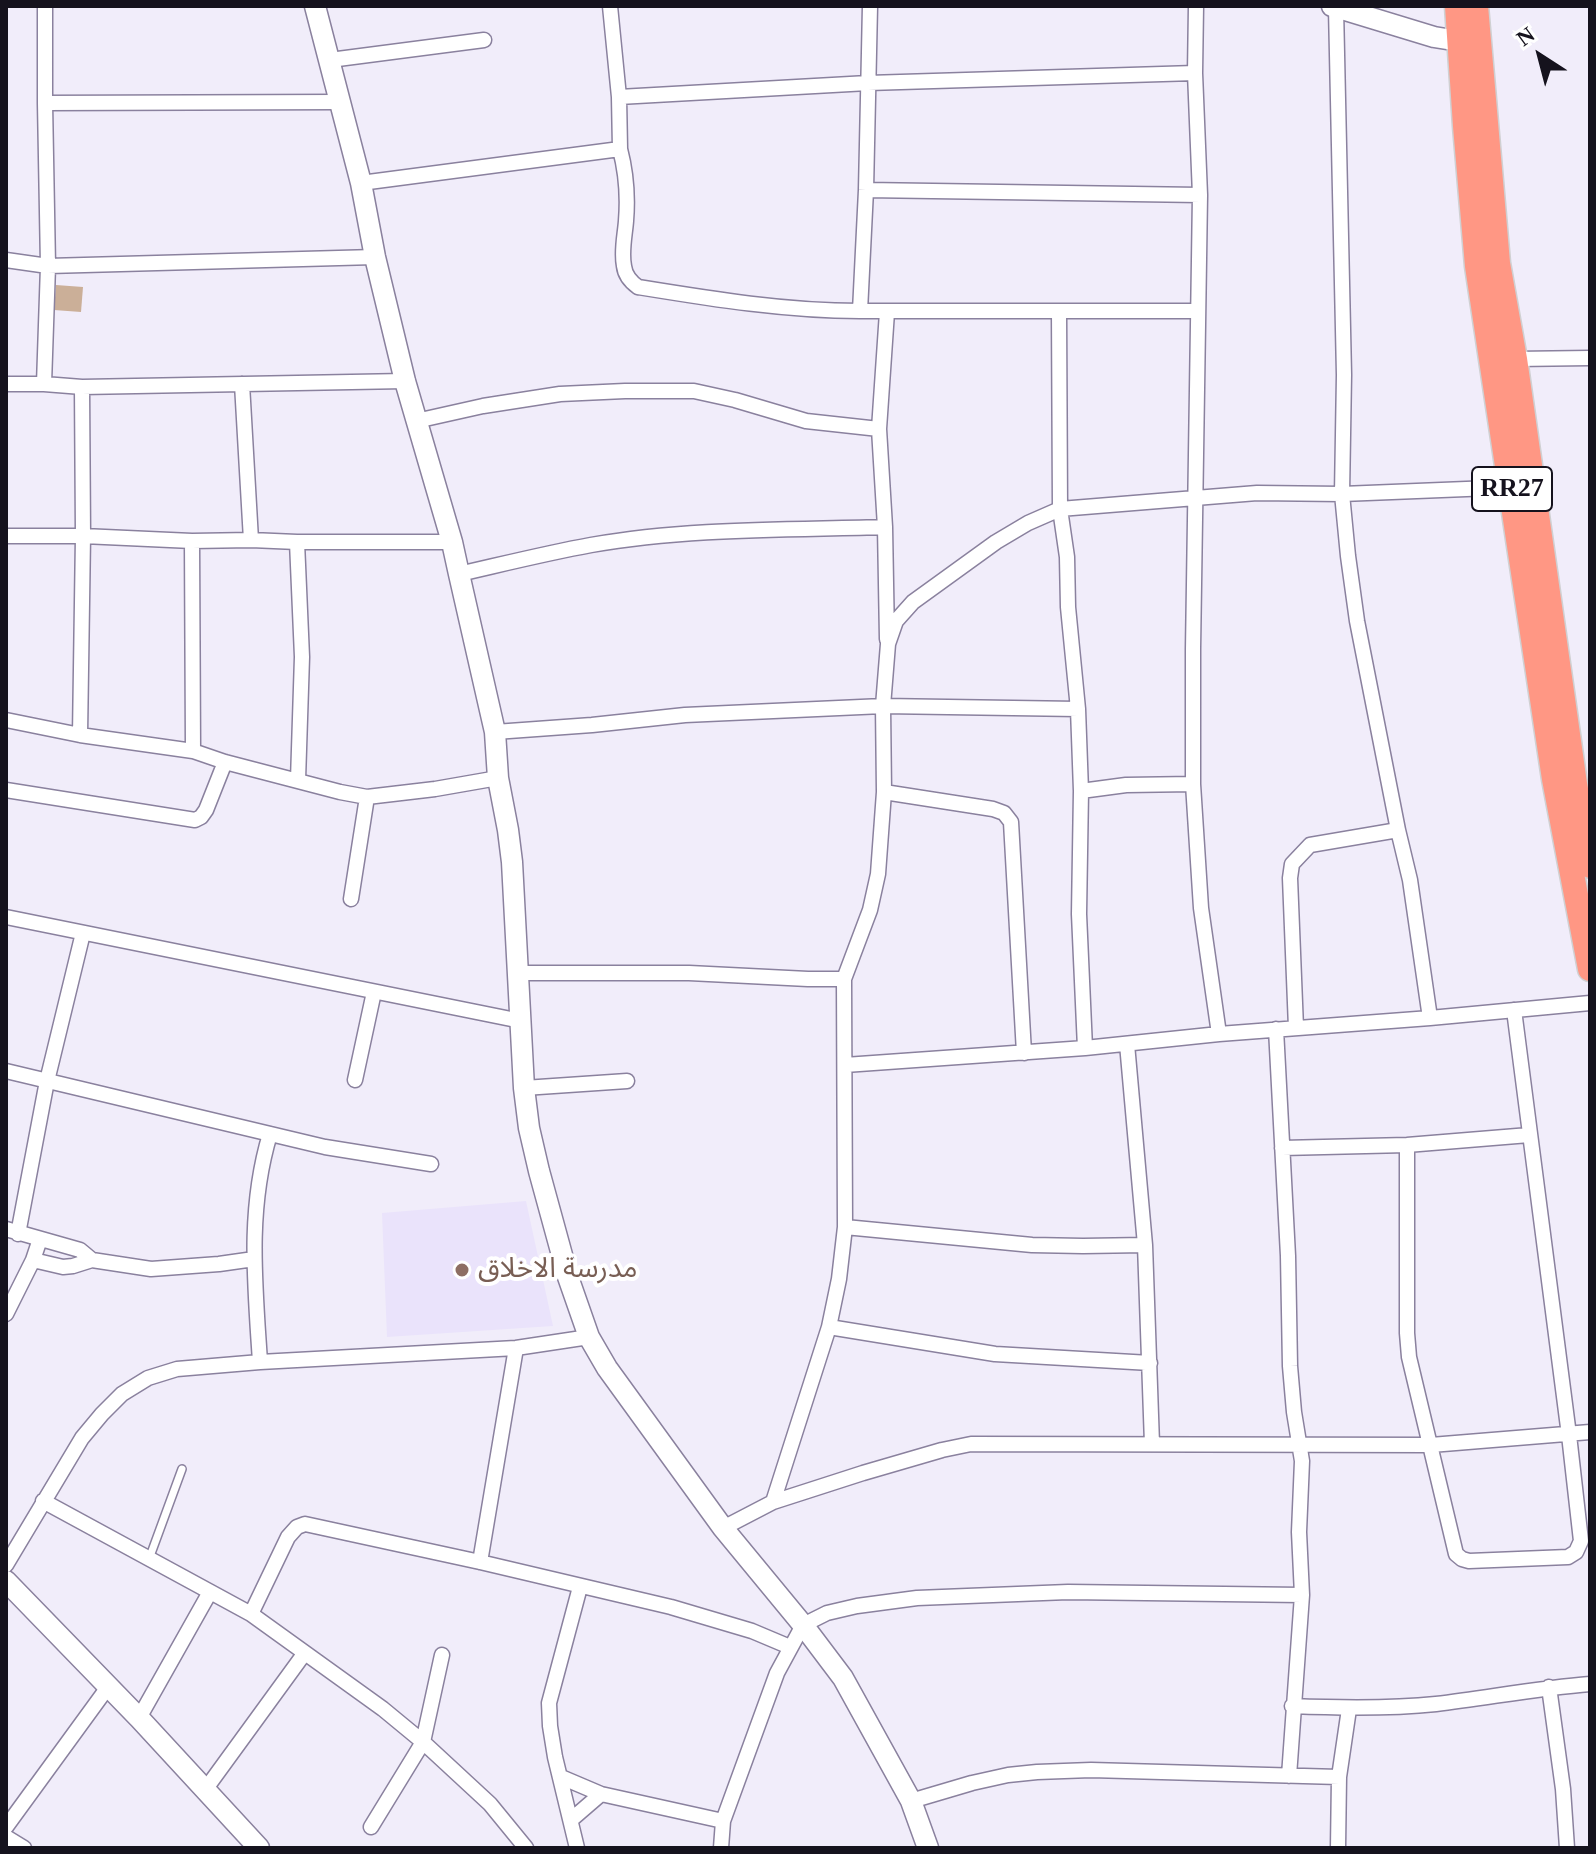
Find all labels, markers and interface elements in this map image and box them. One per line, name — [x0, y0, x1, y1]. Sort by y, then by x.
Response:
north arrow — [1500, 16, 1580, 96]
text: N — [1512, 21, 1539, 51]
road number: RR27 — [1472, 467, 1552, 511]
place label: مدرسة الاخلاق — [478, 1253, 637, 1287]
marker: مدرسة الاخلاق — [453, 1261, 471, 1279]

